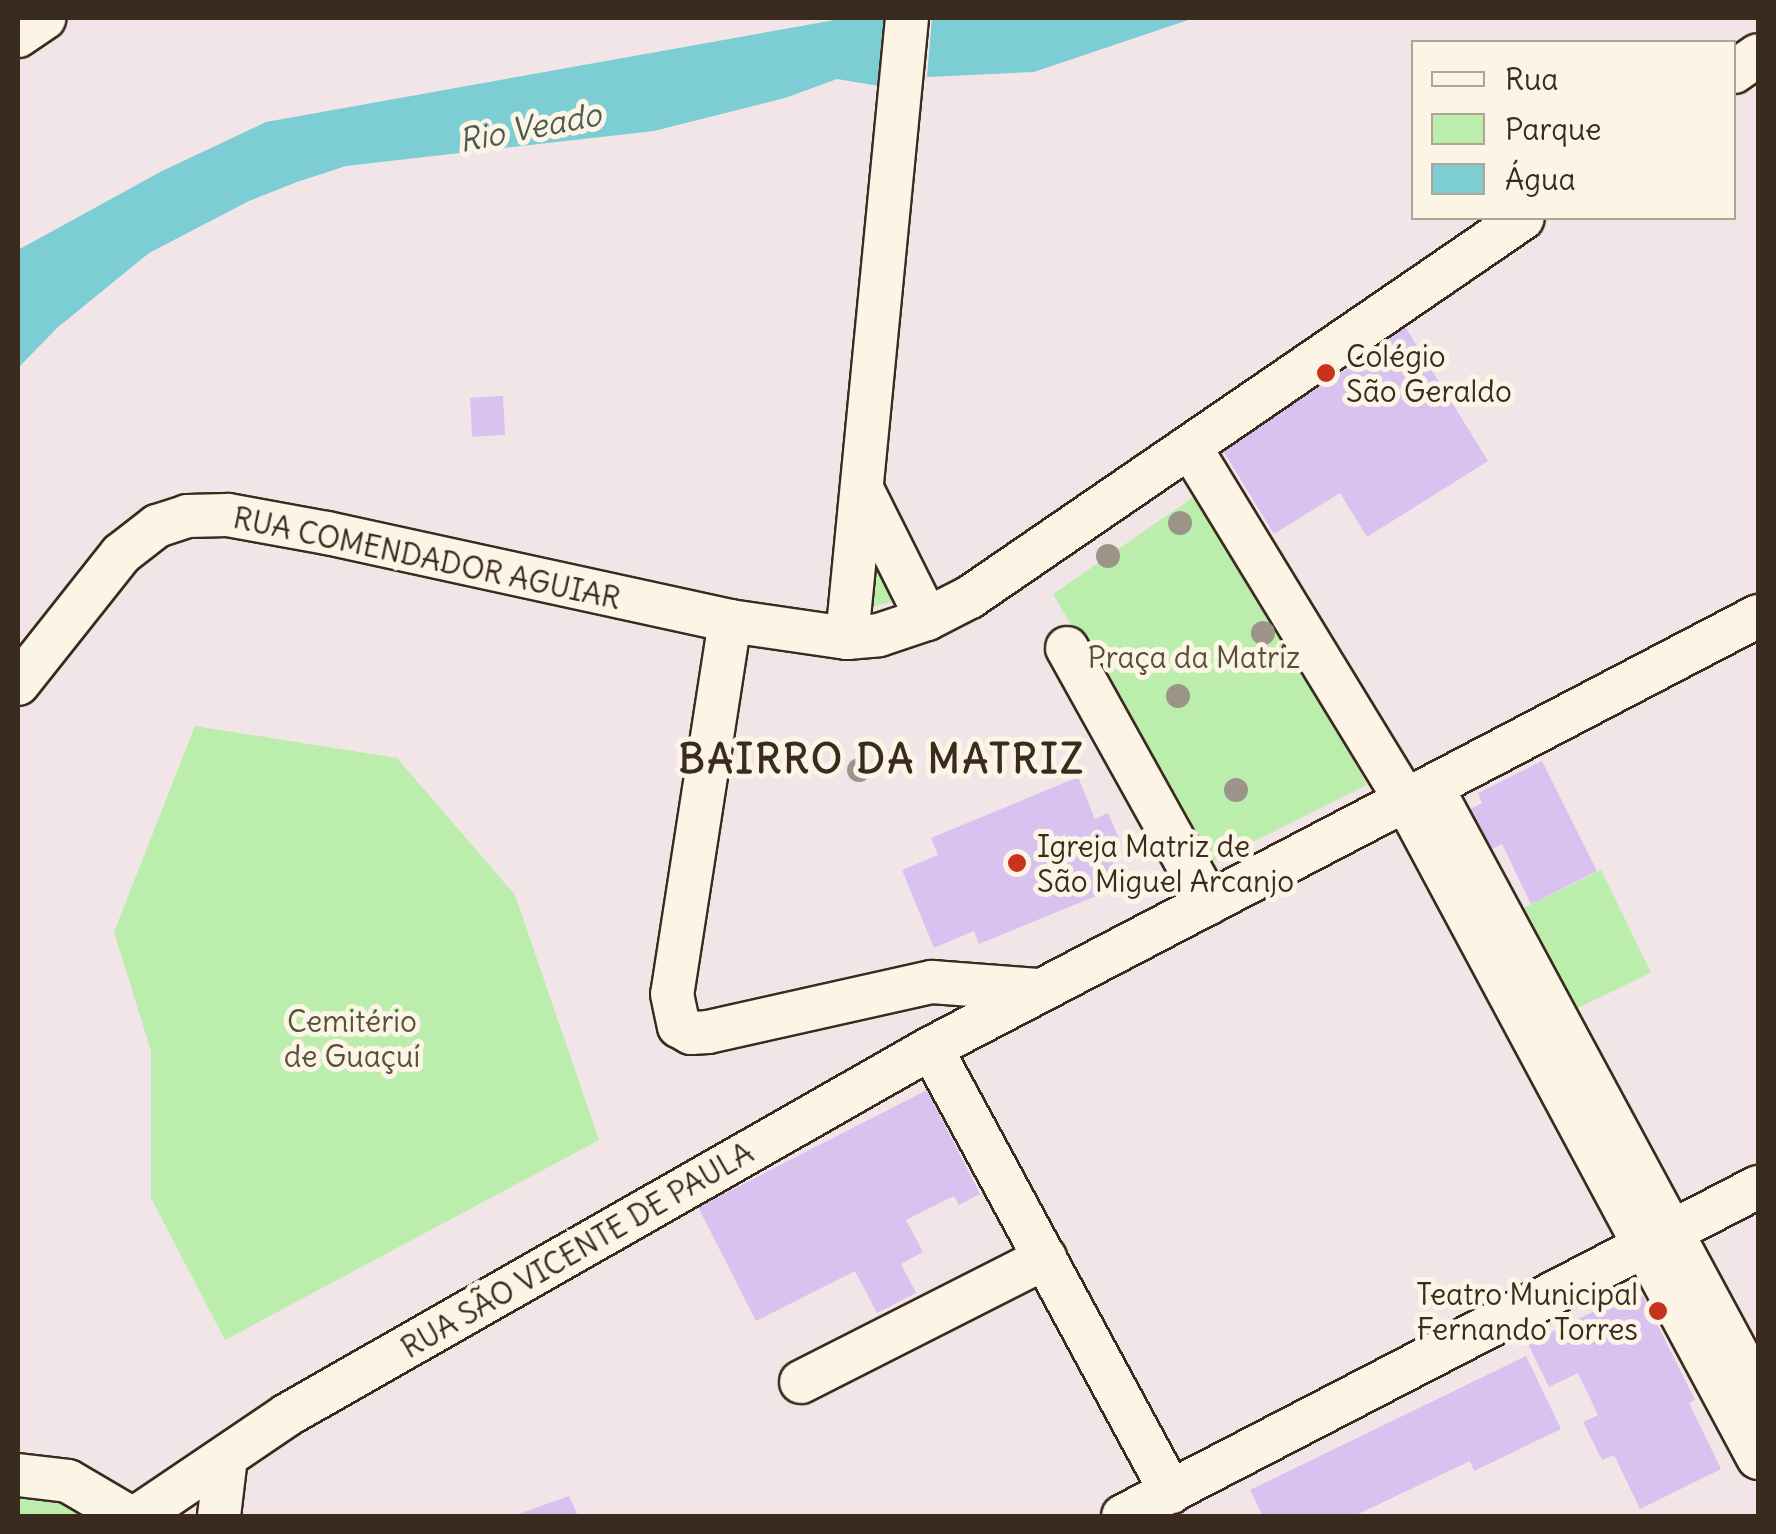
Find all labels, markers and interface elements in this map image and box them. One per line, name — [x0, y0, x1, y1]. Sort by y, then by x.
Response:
legend — [1411, 40, 1736, 220]
text: Rua — [1505, 60, 1558, 98]
water label: Rio Veado — [456, 95, 604, 161]
text: Parque — [1505, 110, 1601, 148]
text: Água — [1505, 160, 1576, 198]
place label: Colégio São Geraldo — [1346, 338, 1512, 408]
marker: Colégio São Geraldo — [1315, 362, 1337, 384]
street label: RUA COMENDADOR AGUIAR — [230, 499, 624, 617]
park label: Praça da Matriz — [1088, 639, 1300, 675]
district label: BAIRRO DA MATRIZ — [679, 735, 1085, 783]
place label: Igreja Matriz de São Miguel Arcanjo — [1037, 828, 1294, 898]
marker: Igreja Matriz de São Miguel Arcanjo — [1006, 852, 1028, 874]
park label: Cemitério de Guaçuí — [284, 1003, 420, 1074]
street label: RUA SÃO VICENTE DE PAULA — [395, 1134, 759, 1366]
place label: Teatro Municipal Fernando Torres — [1416, 1276, 1638, 1346]
marker: Teatro Municipal Fernando Torres — [1647, 1300, 1669, 1322]

